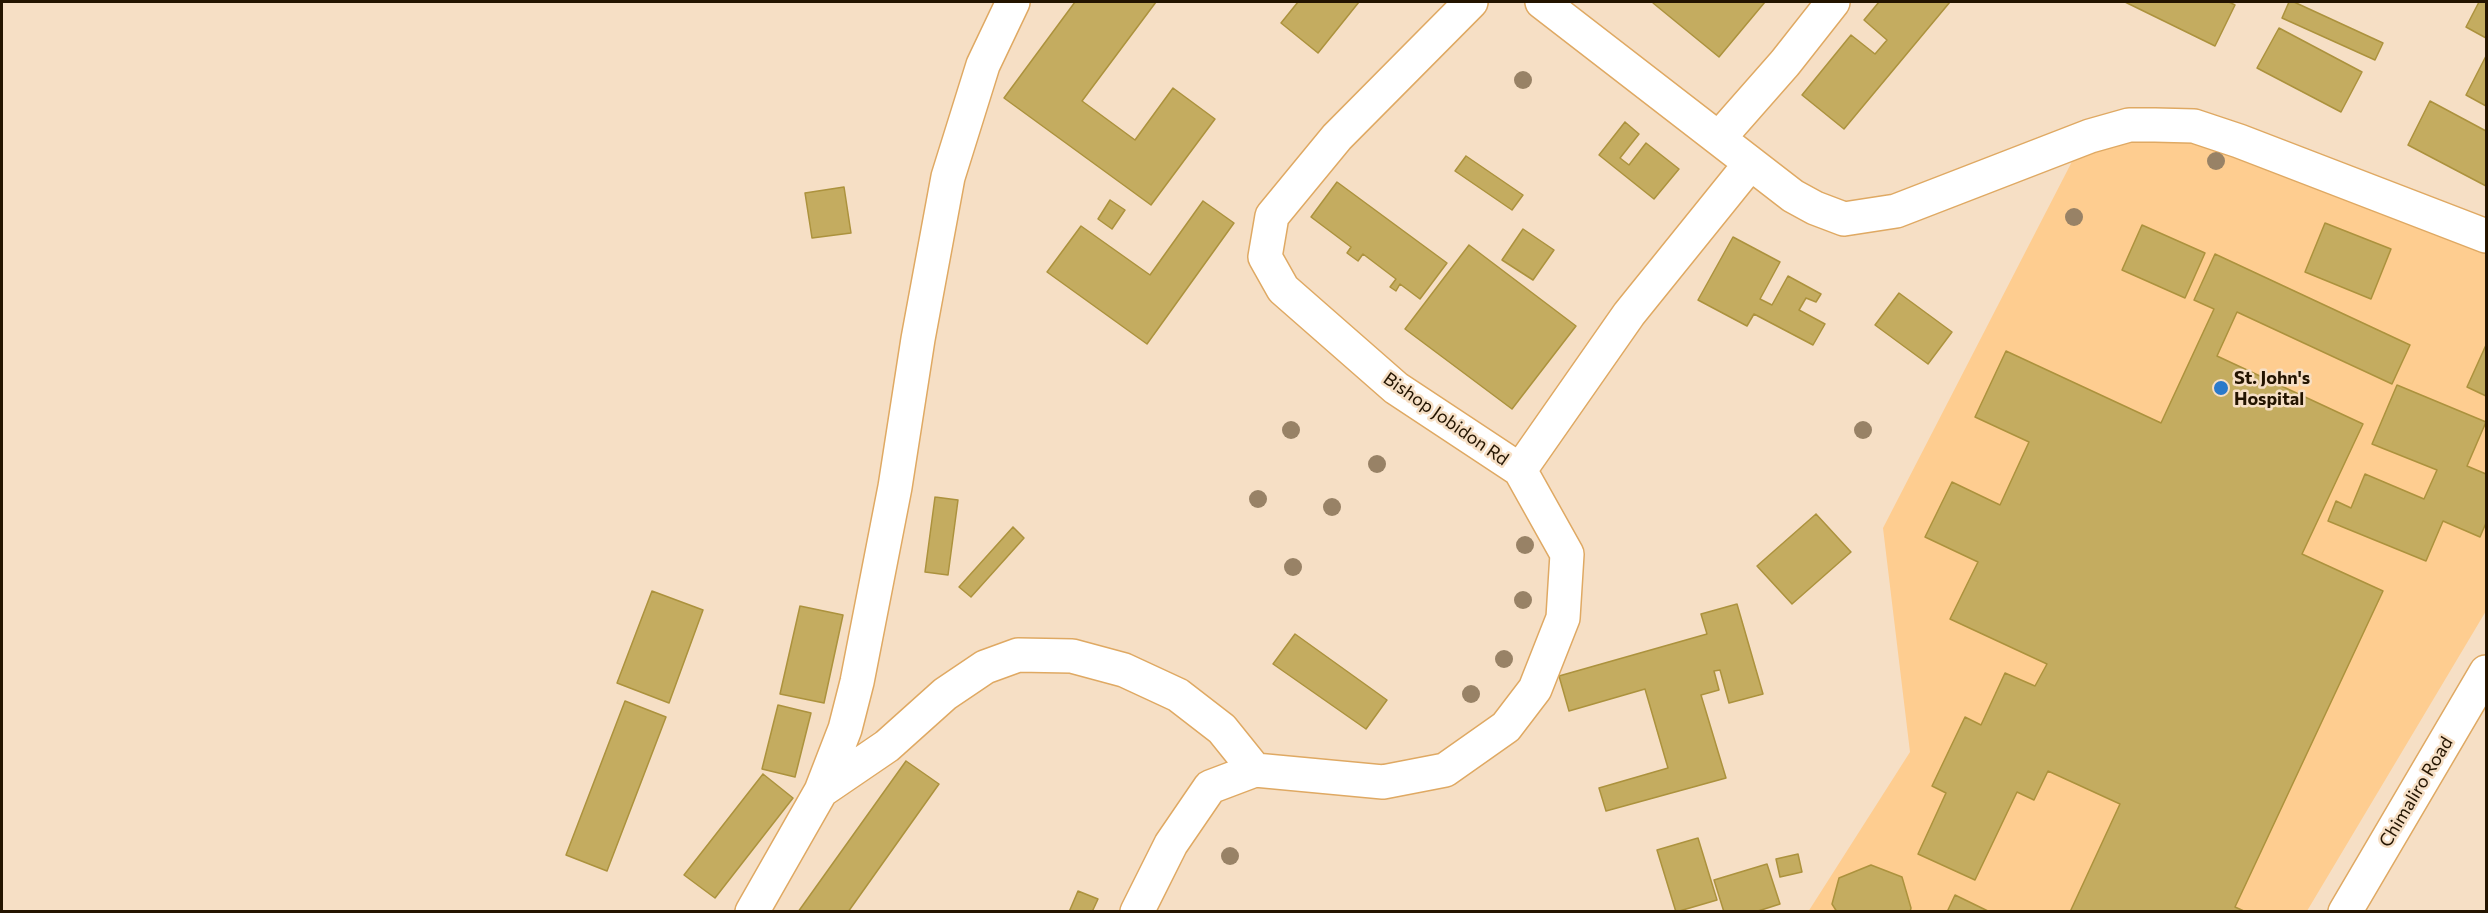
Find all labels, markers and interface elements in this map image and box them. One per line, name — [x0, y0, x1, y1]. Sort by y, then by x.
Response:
place label: St. John's Hospital — [2234, 367, 2310, 410]
street label: Bishop Jobidon Rd — [1379, 368, 1513, 470]
marker: St. John's Hospital — [2212, 379, 2230, 397]
street label: Chimaliro Road — [2375, 733, 2457, 851]

